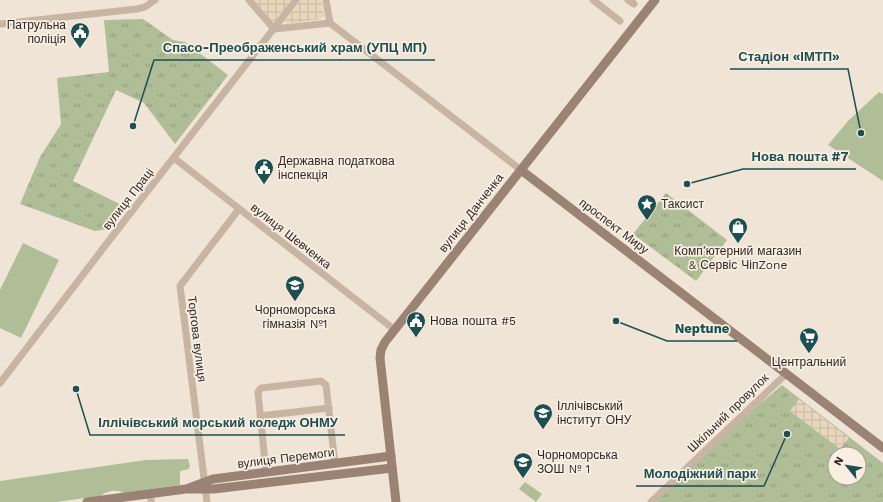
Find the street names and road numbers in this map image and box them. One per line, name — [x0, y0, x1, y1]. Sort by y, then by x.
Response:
street label: вулиця Праці — [100, 165, 156, 233]
street label: вулиця Данченка — [436, 171, 506, 255]
street label: проспект Миру — [577, 195, 651, 257]
street label: вулиця Шевченка — [248, 200, 334, 272]
street label: Торгова вулиця — [185, 295, 209, 383]
street label: Шкільний провулок — [685, 370, 772, 455]
street label: вулиця Перемоги — [237, 445, 335, 471]

